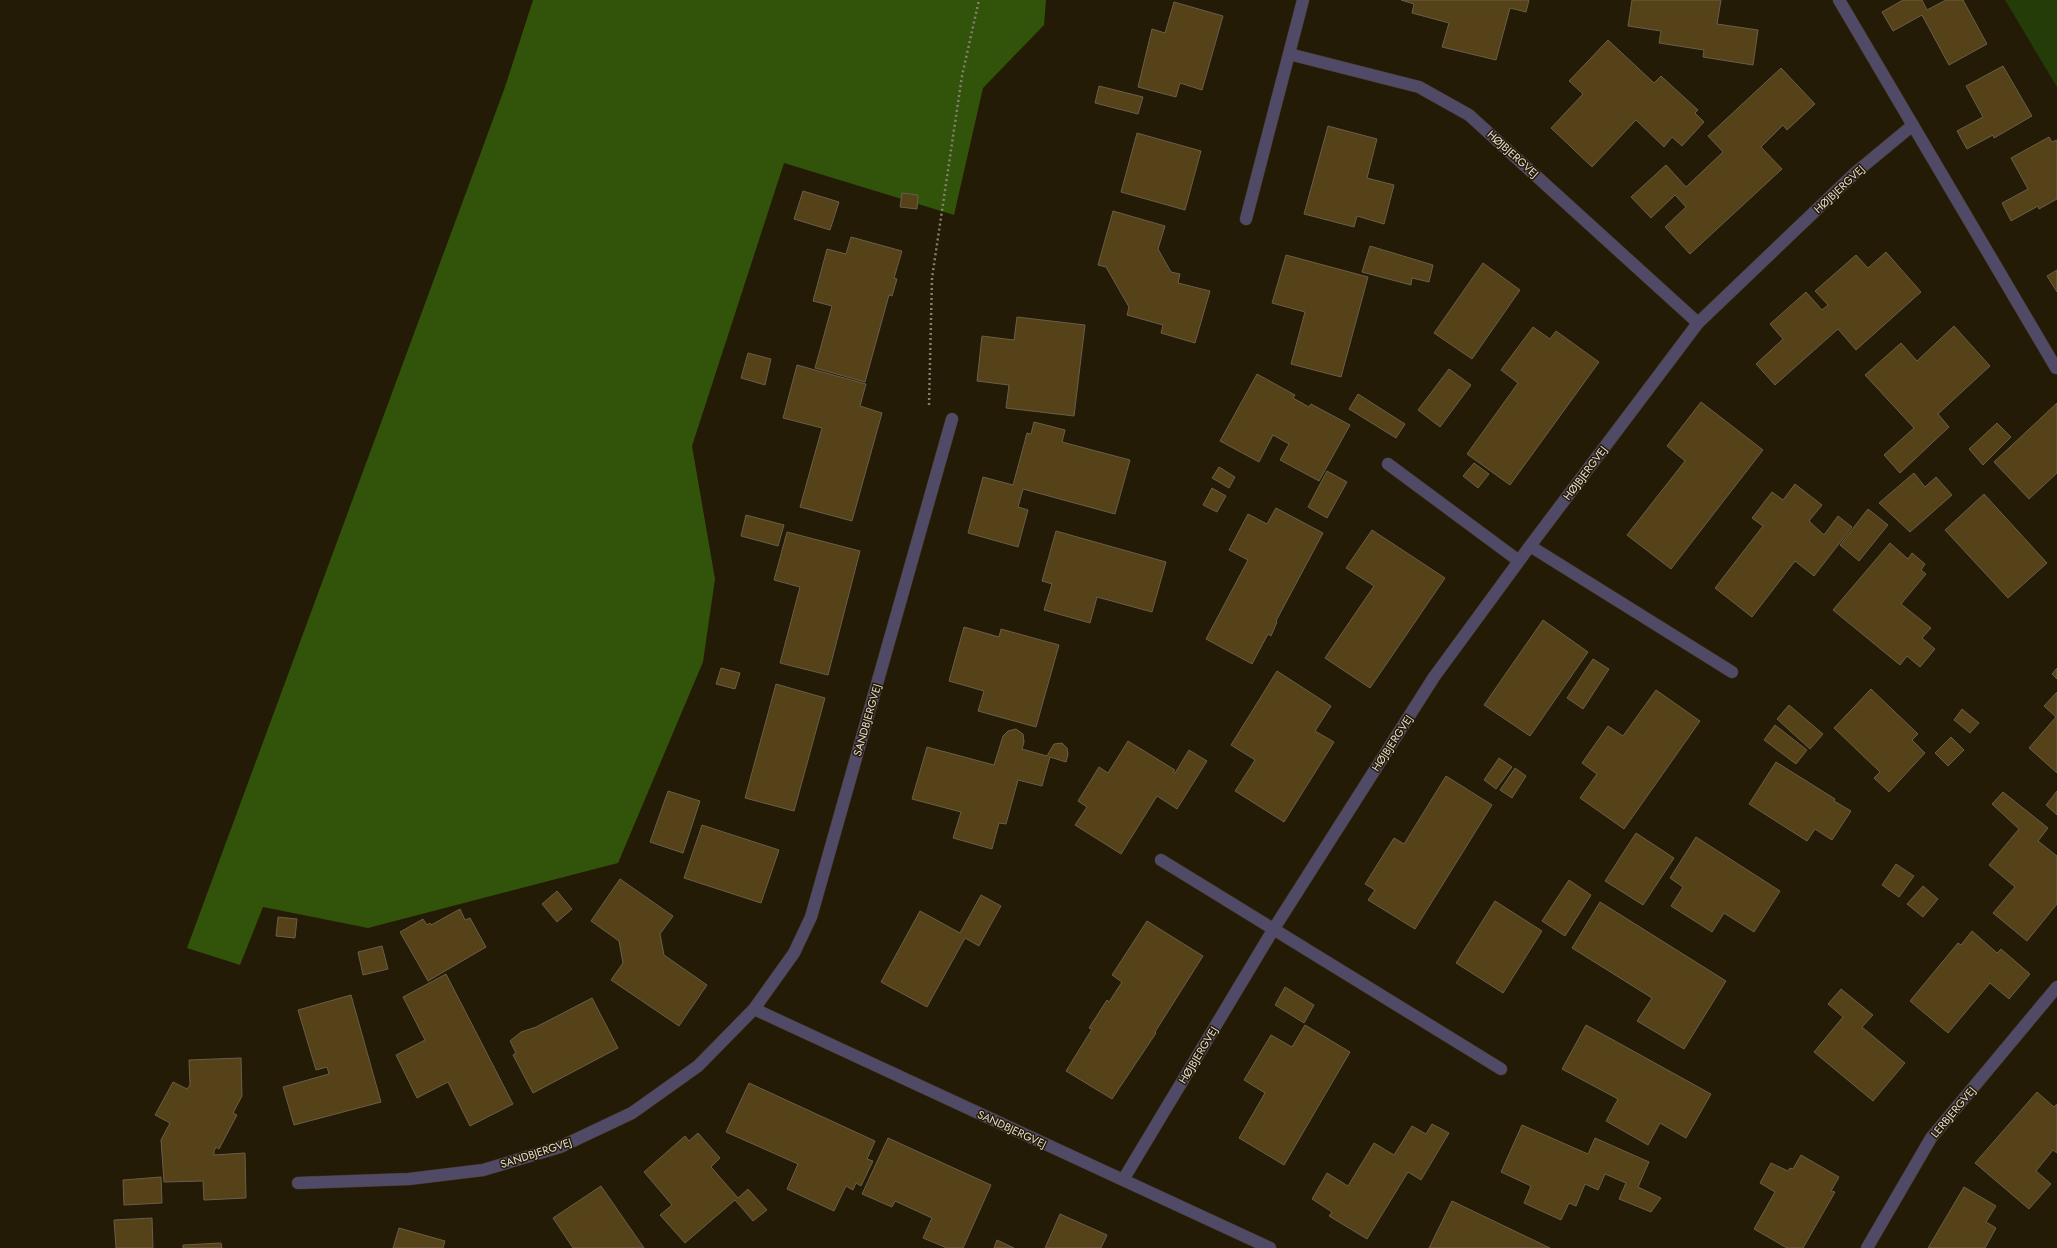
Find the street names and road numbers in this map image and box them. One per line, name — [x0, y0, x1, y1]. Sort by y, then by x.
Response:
street label: HØJBJERGVEJ — [1484, 127, 1542, 181]
street label: HØJBJERGVEJ — [1810, 161, 1868, 217]
street label: HØJBJERGVEJ — [1559, 442, 1611, 504]
street label: SANDBJERGVEJ — [849, 682, 885, 758]
street label: HØJBJERGVEJ — [1368, 712, 1416, 774]
street label: HØJBJERGVEJ — [1175, 1023, 1221, 1087]
street label: LERBJERGVEJ — [1927, 1083, 1979, 1141]
street label: SANDBJERGVEJ — [975, 1106, 1049, 1152]
street label: SANDBJERGVEJ — [498, 1134, 574, 1172]

